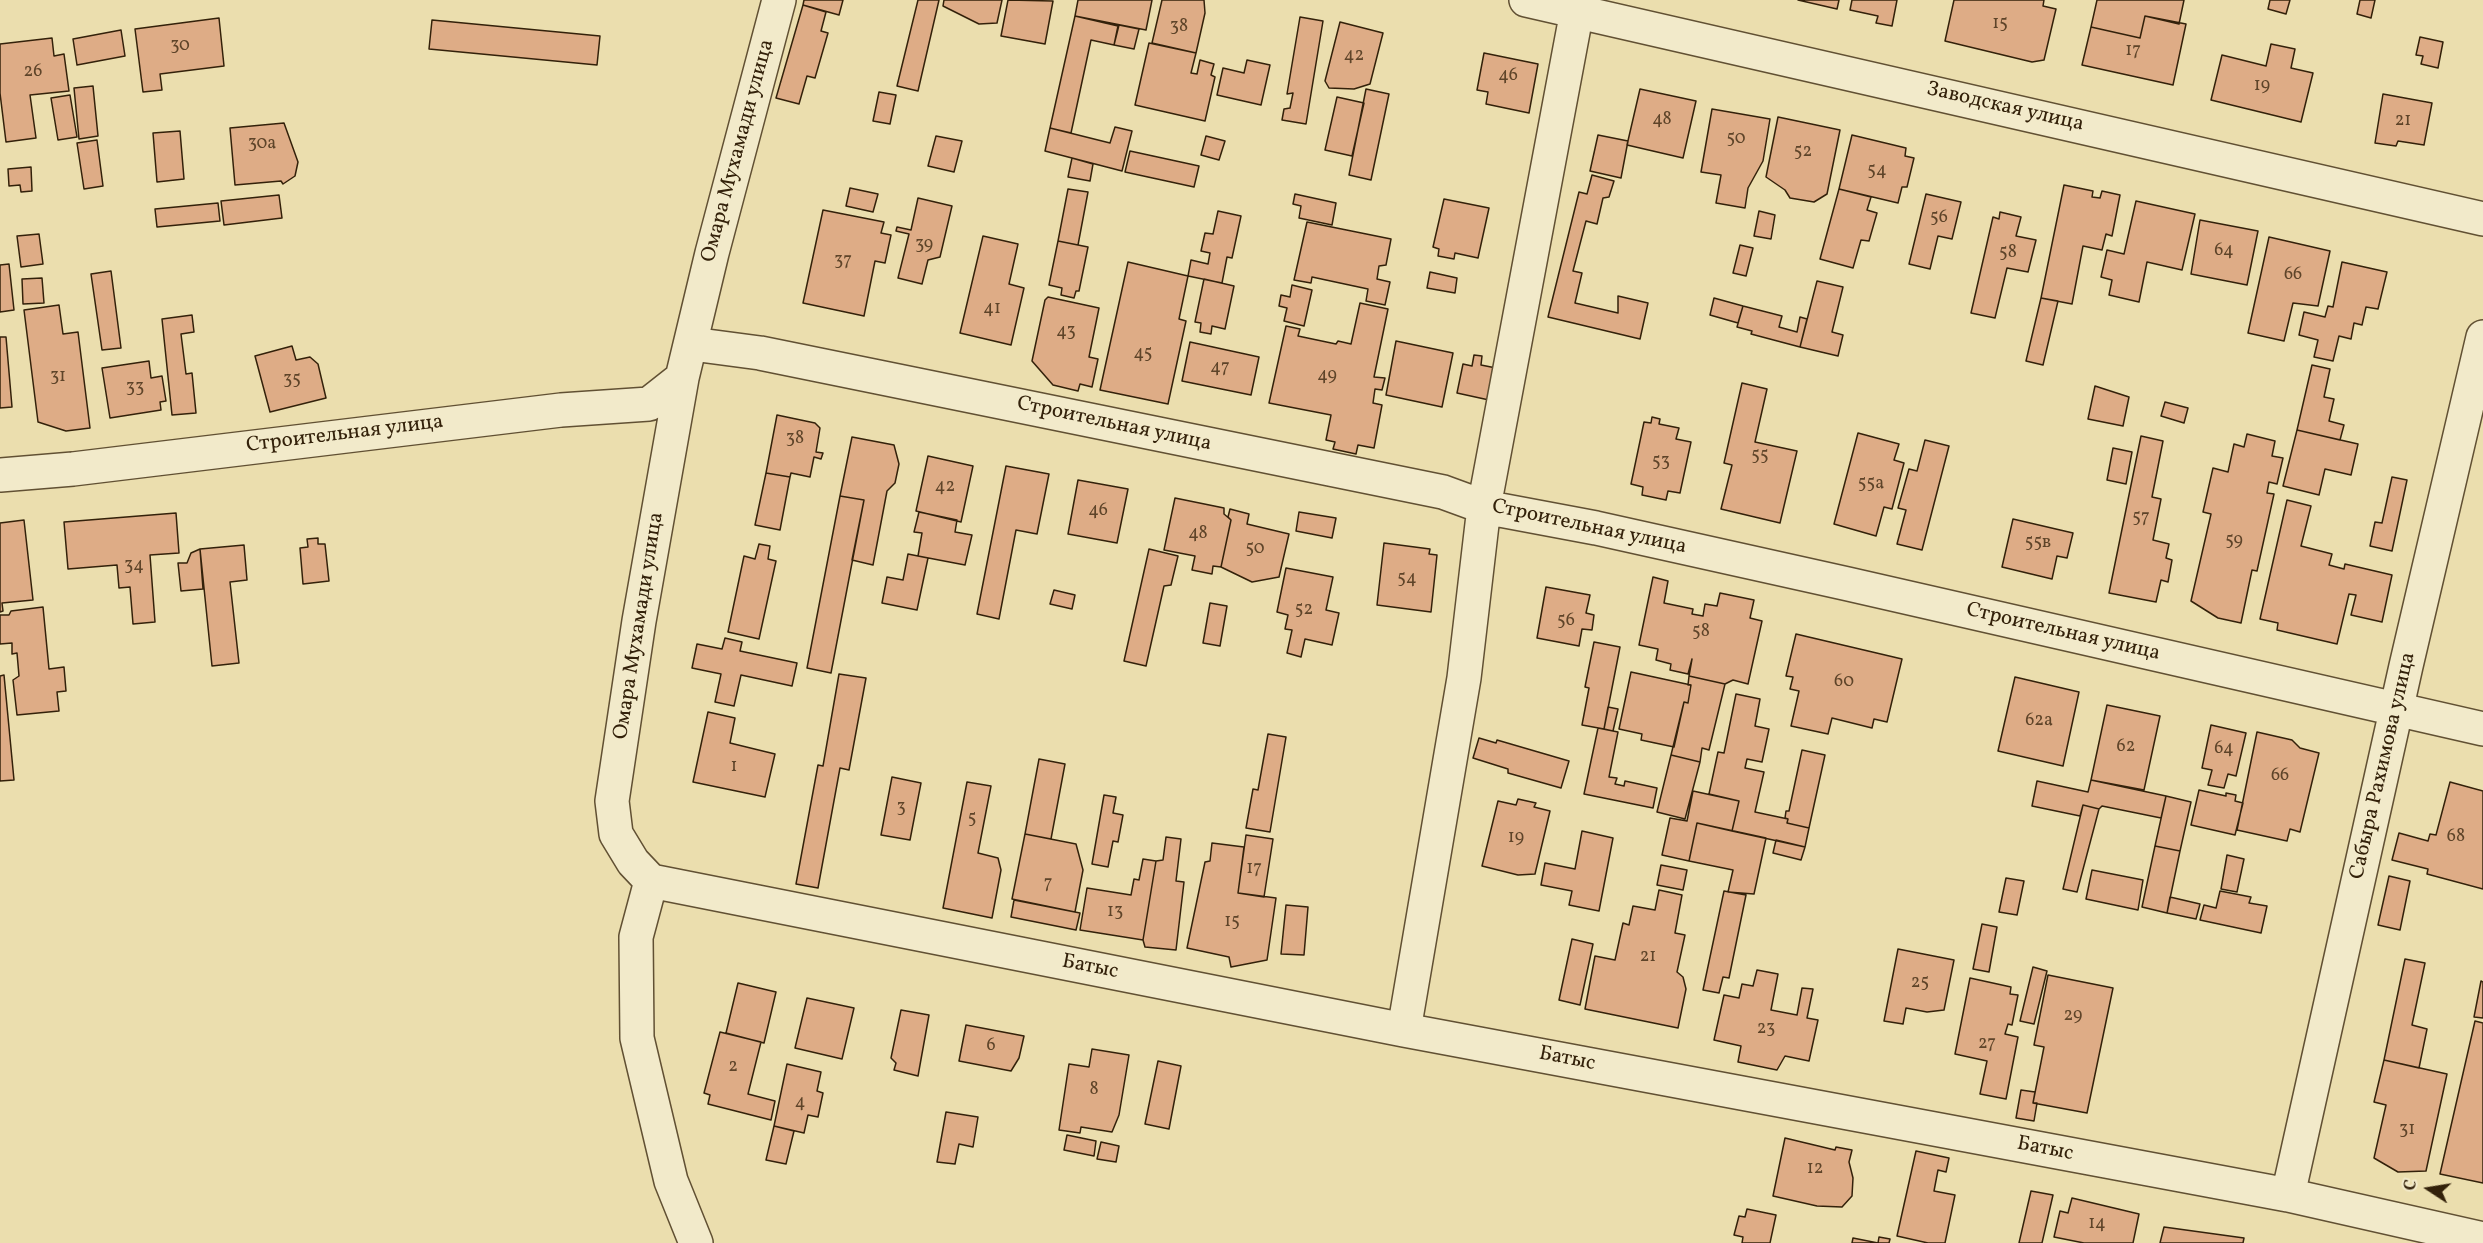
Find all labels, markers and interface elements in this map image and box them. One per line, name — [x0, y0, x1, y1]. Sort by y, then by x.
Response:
house number: 15 — [1992, 14, 2008, 36]
house number: 38 — [1170, 17, 1188, 39]
house number: 30 — [170, 36, 190, 58]
street label: Омара Мухамади улица — [697, 37, 781, 265]
house number: 17 — [2125, 41, 2141, 63]
house number: 42 — [1344, 46, 1364, 68]
house number: 26 — [24, 62, 42, 84]
house number: 46 — [1498, 66, 1518, 88]
house number: 19 — [2254, 76, 2270, 98]
street label: Заводская улица — [1924, 78, 2086, 138]
house number: 48 — [1652, 110, 1672, 132]
house number: 21 — [2395, 111, 2411, 133]
house number: 50 — [1726, 129, 1746, 151]
house number: 30а — [248, 134, 276, 156]
house number: 52 — [1794, 142, 1812, 164]
house number: 54 — [1867, 161, 1887, 183]
house number: 56 — [1930, 208, 1948, 230]
house number: 39 — [915, 235, 933, 257]
house number: 64 — [2214, 241, 2234, 263]
house number: 58 — [1999, 243, 2017, 265]
house number: 37 — [834, 251, 852, 273]
house number: 66 — [2284, 265, 2302, 287]
house number: 41 — [983, 299, 1001, 321]
house number: 43 — [1056, 322, 1076, 344]
house number: 45 — [1134, 344, 1152, 366]
house number: 47 — [1210, 358, 1230, 380]
house number: 49 — [1317, 366, 1337, 388]
house number: 31 — [50, 367, 66, 389]
house number: 35 — [283, 370, 301, 392]
house number: 33 — [126, 378, 144, 400]
street label: Строительная улица — [1014, 392, 1214, 458]
street label: Строительная улица — [245, 410, 445, 460]
house number: 38 — [786, 429, 804, 451]
house number: 55 — [1751, 446, 1769, 468]
house number: 53 — [1652, 452, 1670, 474]
house number: 55а — [1858, 474, 1884, 496]
house number: 42 — [935, 477, 955, 499]
street label: Строительная улица — [1489, 495, 1689, 561]
house number: 46 — [1088, 501, 1108, 523]
house number: 57 — [2132, 508, 2150, 530]
street label: Омара Мухамади улица — [610, 511, 670, 741]
house number: 48 — [1188, 524, 1208, 546]
house number: 59 — [2225, 531, 2243, 553]
house number: 55в — [2025, 533, 2051, 555]
house number: 50 — [1245, 539, 1265, 561]
house number: 34 — [124, 556, 144, 578]
house number: 54 — [1397, 569, 1417, 591]
street label: Строительная улица — [1964, 598, 2162, 668]
house number: 52 — [1295, 600, 1313, 622]
house number: 56 — [1557, 611, 1575, 633]
house number: 58 — [1692, 622, 1710, 644]
street label: Сабыра Рахимова улица — [2346, 650, 2422, 882]
house number: 60 — [1834, 672, 1854, 694]
house number: 62а — [2025, 711, 2053, 733]
house number: 62 — [2117, 737, 2135, 759]
house number: 64 — [2214, 739, 2234, 761]
house number: 1 — [731, 757, 737, 779]
house number: 66 — [2271, 766, 2289, 788]
house number: 3 — [896, 798, 906, 820]
house number: 5 — [968, 809, 976, 831]
house number: 68 — [2447, 827, 2465, 849]
house number: 19 — [1508, 828, 1524, 850]
house number: 17 — [1246, 859, 1262, 881]
house number: 7 — [1044, 874, 1052, 896]
house number: 13 — [1107, 902, 1123, 924]
house number: 15 — [1224, 912, 1240, 934]
house number: 21 — [1640, 947, 1656, 969]
street label: Батыс — [1060, 950, 1120, 986]
house number: 25 — [1911, 973, 1929, 995]
house number: 29 — [2064, 1006, 2082, 1028]
house number: 23 — [1757, 1019, 1775, 1041]
house number: 27 — [1978, 1034, 1996, 1056]
house number: 6 — [986, 1036, 996, 1058]
street label: Батыс — [1537, 1042, 1597, 1078]
house number: 2 — [728, 1057, 738, 1079]
house number: 8 — [1089, 1080, 1099, 1102]
house number: 4 — [795, 1093, 805, 1115]
house number: 31 — [2399, 1120, 2415, 1142]
street label: Батыс — [2015, 1132, 2075, 1168]
house number: 12 — [1807, 1159, 1823, 1181]
north arrow — [2399, 1159, 2459, 1219]
text: С — [2400, 1178, 2423, 1193]
house number: 14 — [2088, 1214, 2106, 1236]

